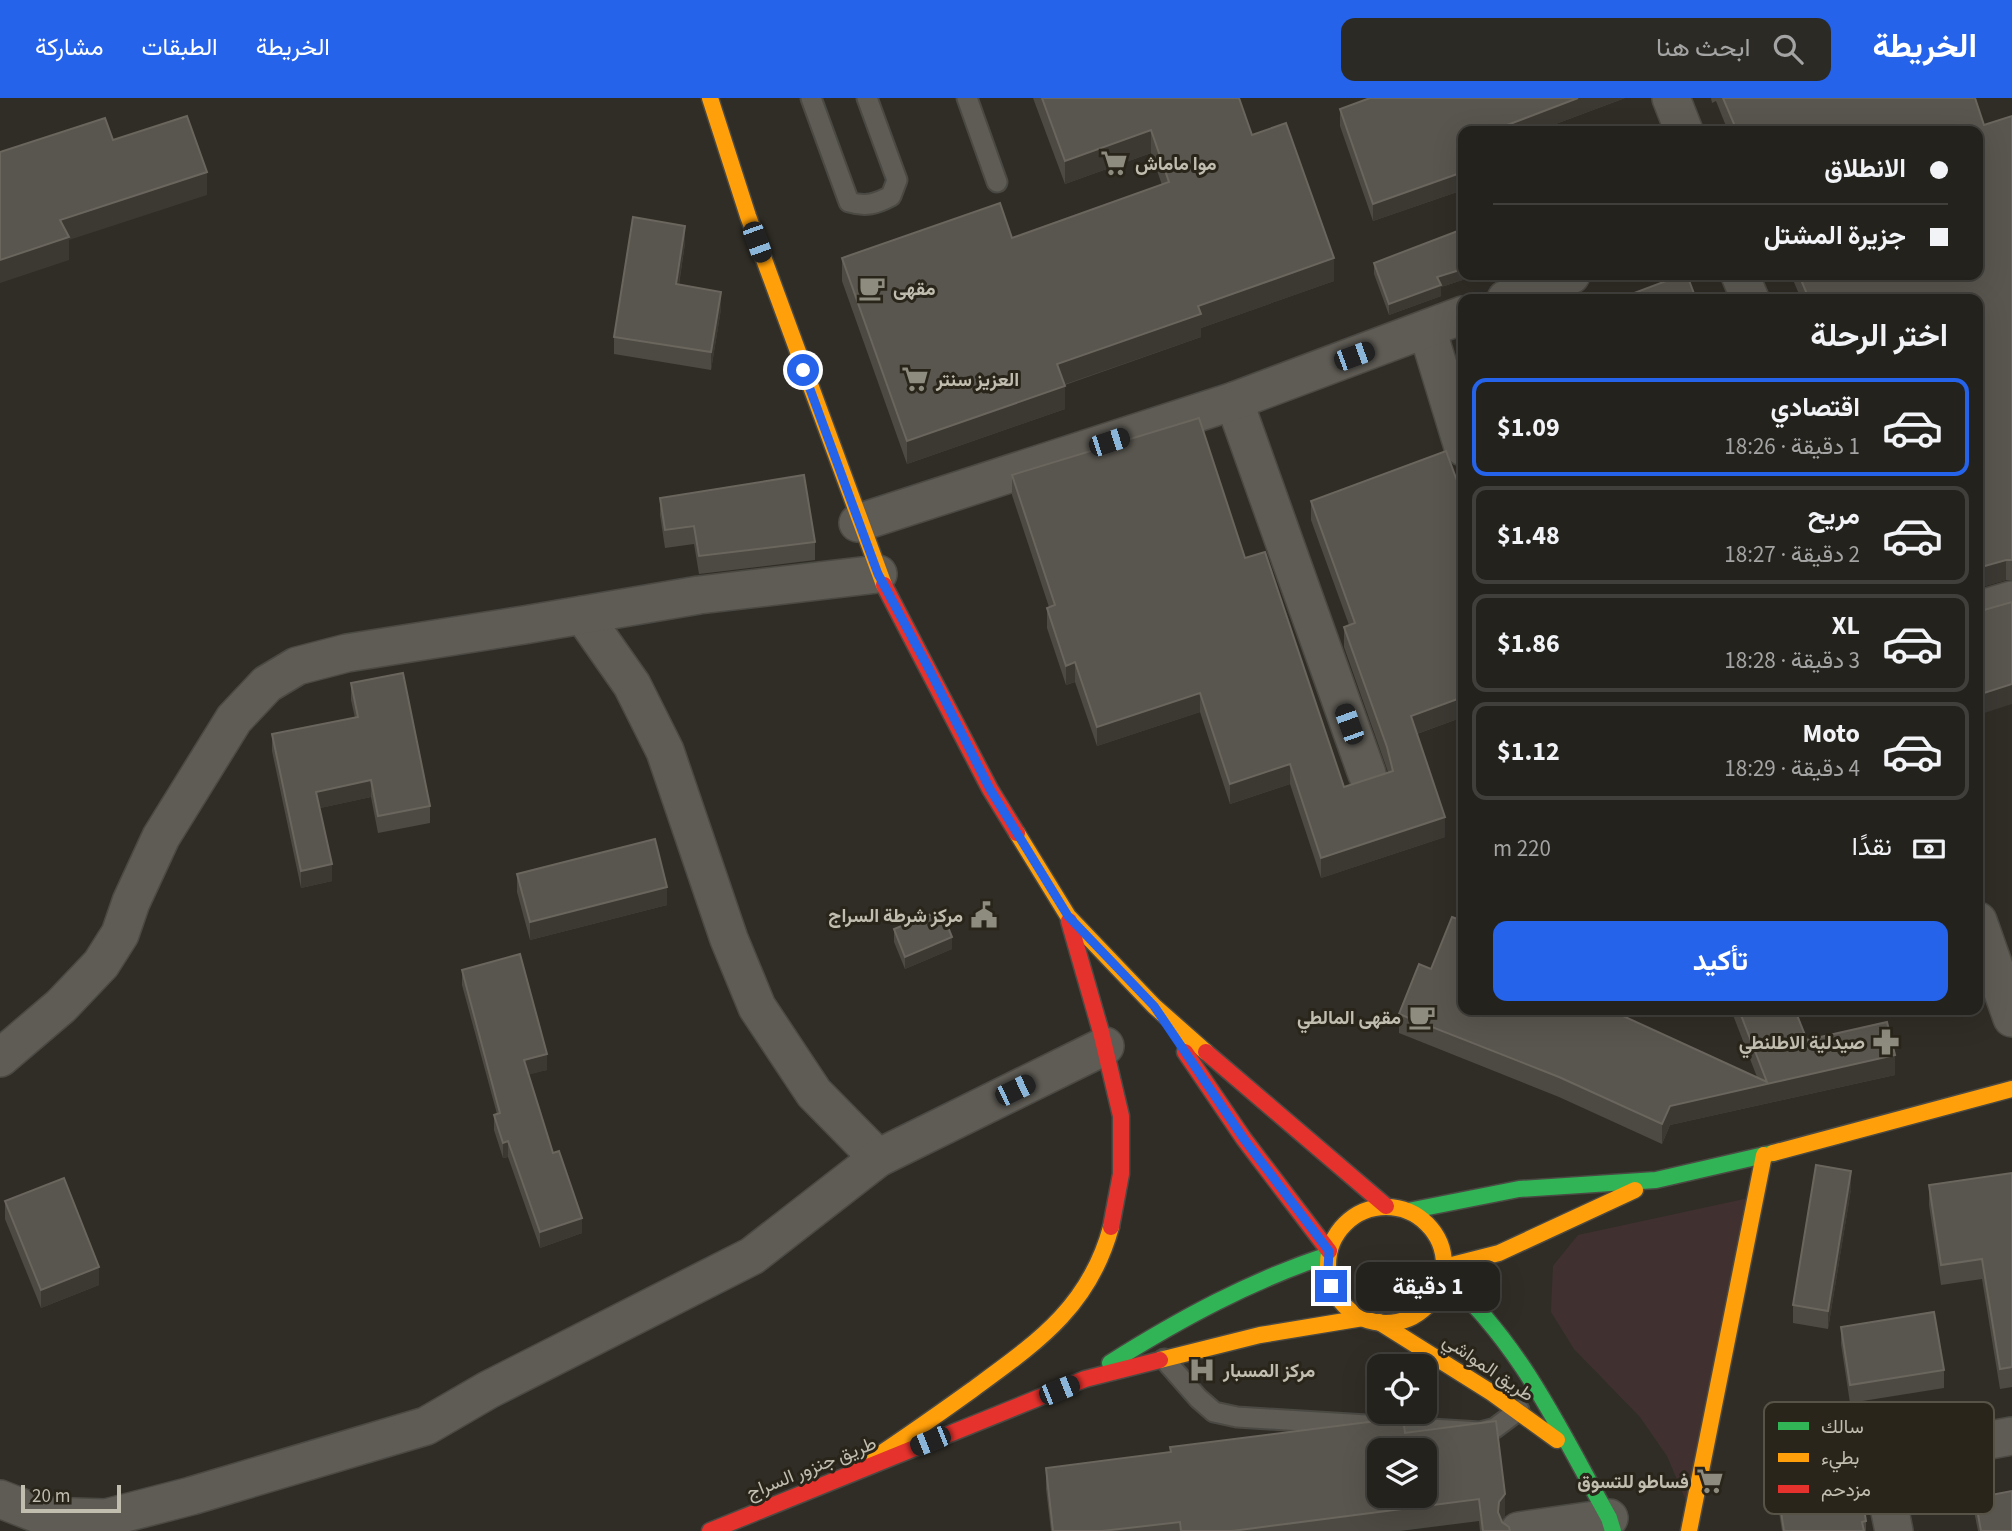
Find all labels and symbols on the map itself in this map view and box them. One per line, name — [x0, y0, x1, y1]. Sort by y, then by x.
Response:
supermarket icon: موا ماماش — [1099, 148, 1129, 178]
place label: موا ماماش — [1135, 151, 1217, 178]
car — [740, 219, 775, 265]
cafe icon: مقهى — [857, 273, 887, 303]
place label: مقهى — [893, 276, 936, 303]
car — [1331, 339, 1378, 373]
route start — [787, 354, 819, 386]
supermarket icon: العزيز سنتر — [900, 364, 930, 394]
place label: العزيز سنتر — [935, 367, 1019, 394]
car — [1086, 426, 1133, 458]
car — [1332, 701, 1367, 747]
public building icon: مركز شرطة السراج — [969, 900, 999, 930]
place label: مركز شرطة السراج — [828, 903, 963, 930]
cafe icon: مقهى المالطي — [1407, 1002, 1437, 1032]
place label: مقهى المالطي — [1297, 1005, 1401, 1034]
pharmacy icon: صيدلية الاطلنطي — [1871, 1027, 1901, 1057]
place label: صيدلية الاطلنطي — [1739, 1030, 1865, 1059]
car — [992, 1071, 1039, 1109]
callout: 1 دقيقة — [1356, 1262, 1499, 1310]
route end — [1315, 1270, 1347, 1302]
street label: طريق المواشي — [1437, 1328, 1539, 1410]
hospital icon: مركز المسبار — [1187, 1355, 1217, 1385]
place label: مركز المسبار — [1222, 1358, 1315, 1385]
car — [1036, 1372, 1083, 1408]
legend — [1764, 1402, 1994, 1514]
text: سالك — [1821, 1414, 1864, 1441]
car — [907, 1423, 954, 1459]
street label: طريق جنزور السراج — [742, 1430, 881, 1507]
text: بطيء — [1821, 1445, 1859, 1473]
supermarket icon: فساطو للتسوق — [1695, 1466, 1725, 1496]
place label: فساطو للتسوق — [1577, 1469, 1689, 1496]
text: مزدحم — [1821, 1477, 1871, 1504]
scale bar — [21, 1482, 121, 1514]

